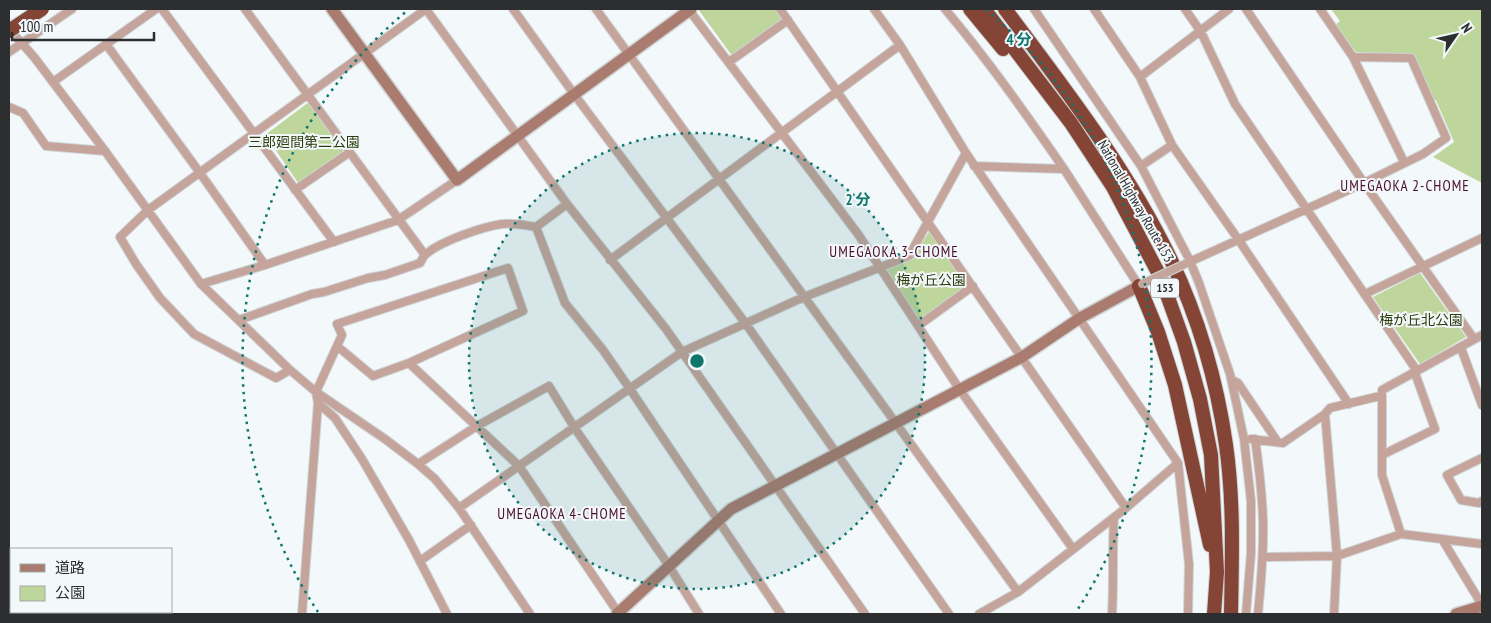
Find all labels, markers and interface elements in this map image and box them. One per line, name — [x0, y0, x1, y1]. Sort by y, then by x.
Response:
scale bar — [12, 10, 155, 42]
north arrow — [1431, 10, 1481, 60]
text: 100 m — [20, 17, 53, 36]
text: N — [1457, 20, 1476, 36]
text: 4 分 — [1006, 30, 1032, 49]
park label: 三郎廻間第二公園 — [248, 133, 360, 151]
street label: National Highway Route 153 — [1094, 137, 1178, 265]
district label: UMEGAOKA 2-CHOME — [1340, 176, 1470, 195]
text: 2 分 — [845, 190, 871, 209]
district label: UMEGAOKA 3-CHOME — [829, 242, 959, 261]
park label: 梅が丘公園 — [896, 271, 966, 289]
road number: 153 — [1151, 278, 1179, 298]
park label: 梅が丘北公園 — [1379, 311, 1463, 329]
centre of rings — [688, 352, 706, 370]
district label: UMEGAOKA 4-CHOME — [497, 504, 627, 523]
legend — [10, 548, 172, 613]
text: 道路 — [55, 558, 85, 577]
text: 公園 — [55, 583, 85, 602]

